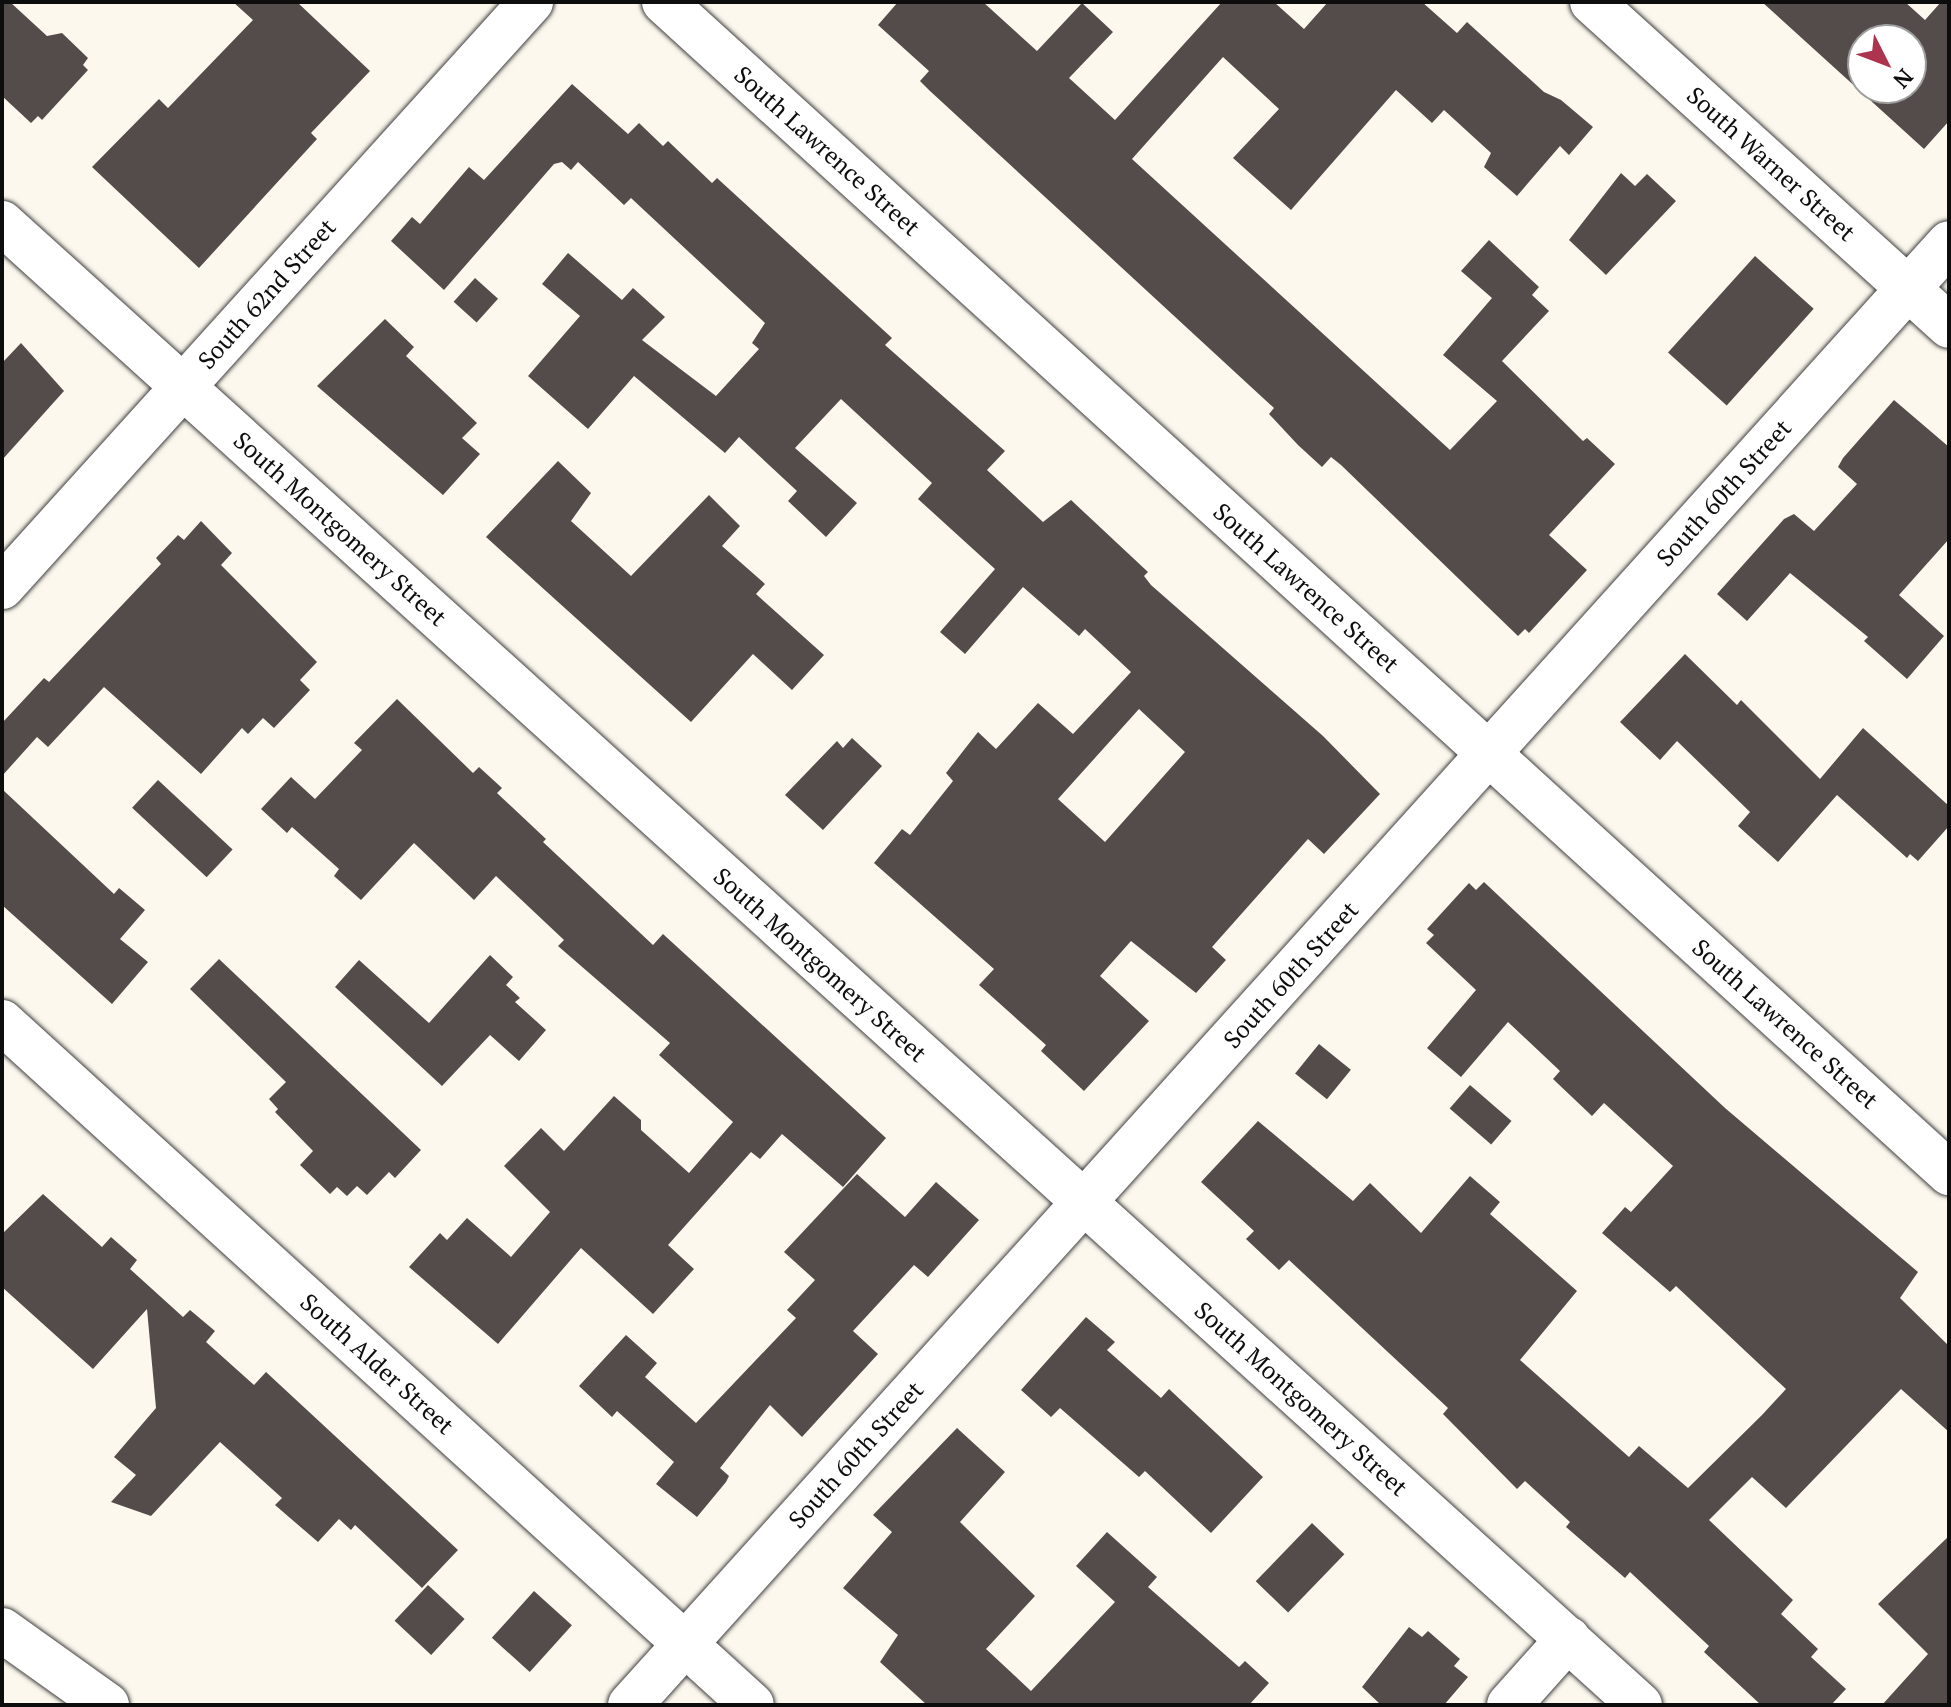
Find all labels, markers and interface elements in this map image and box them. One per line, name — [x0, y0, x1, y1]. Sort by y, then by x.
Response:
north arrow — [1847, 24, 1927, 104]
street label: South Lawrence Street — [728, 60, 926, 242]
text: N — [1887, 63, 1920, 95]
street label: South Warner Street — [1681, 81, 1861, 247]
street label: South 62nd Street — [192, 213, 342, 375]
street label: South 60th Street — [1651, 414, 1797, 572]
street label: South Montgomery Street — [228, 426, 452, 632]
street label: South Lawrence Street — [1207, 497, 1405, 679]
street label: South Montgomery Street — [708, 862, 932, 1068]
street label: South 60th Street — [1218, 896, 1364, 1054]
street label: South Lawrence Street — [1686, 933, 1884, 1115]
street label: South Alder Street — [294, 1287, 460, 1441]
street label: South Montgomery Street — [1189, 1296, 1413, 1502]
street label: South 60th Street — [783, 1376, 929, 1534]

